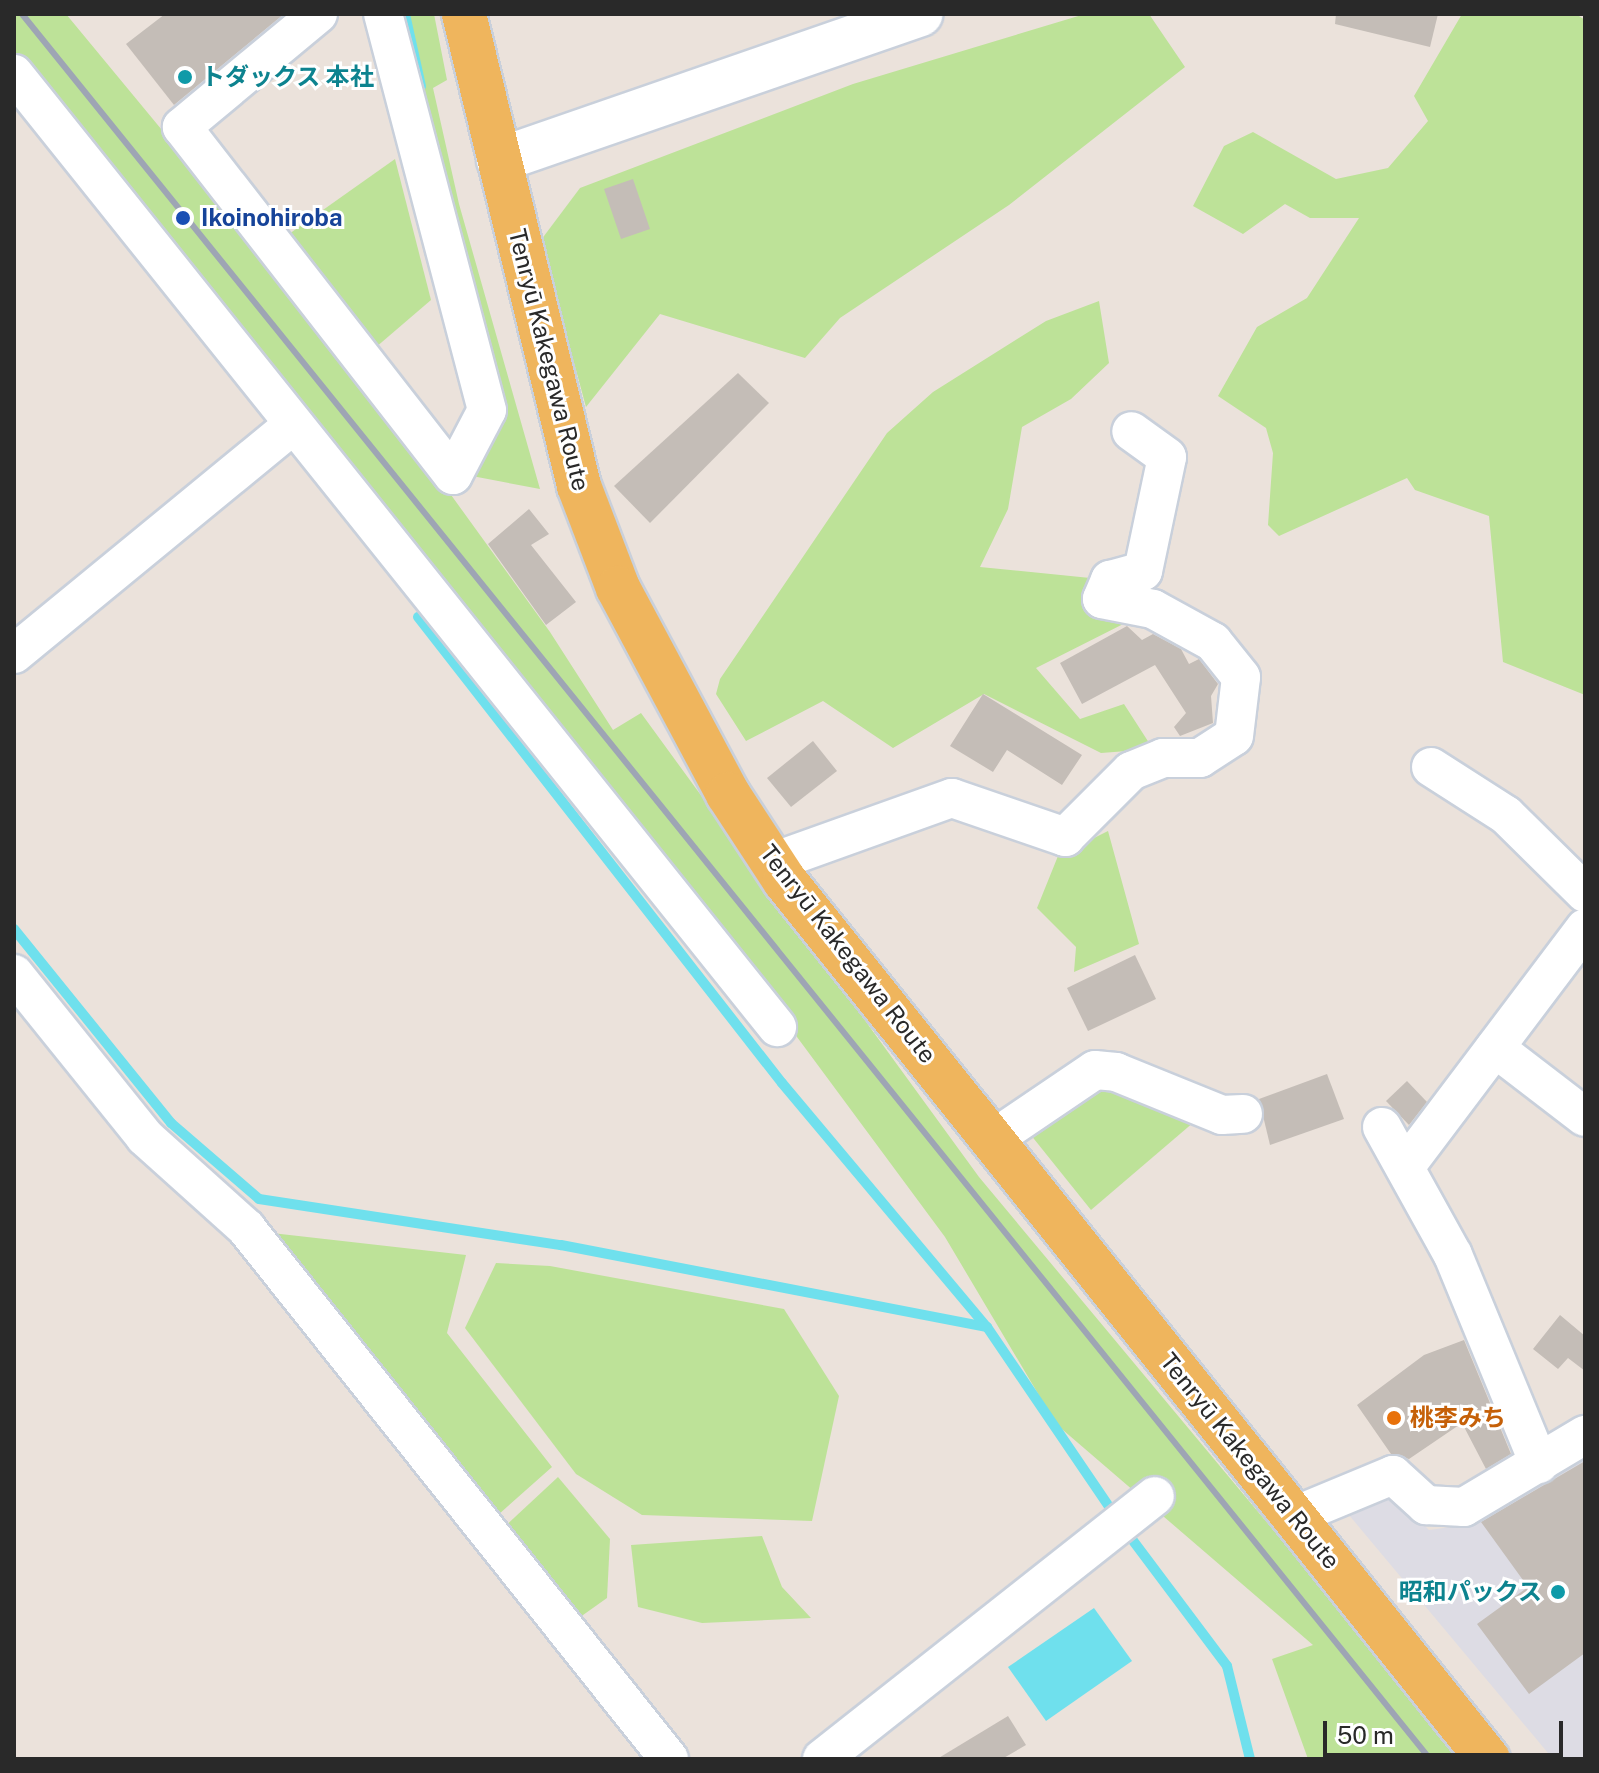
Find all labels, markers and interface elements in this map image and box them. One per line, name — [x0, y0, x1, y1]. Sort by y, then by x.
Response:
place label: トダックス 本社 — [201, 63, 374, 91]
marker: トダックス 本社 — [176, 68, 194, 86]
place label: Ikoinohiroba — [201, 204, 342, 232]
marker: Ikoinohiroba — [172, 207, 194, 229]
street label: Tenryū Kakegawa Route — [502, 226, 596, 494]
street label: Tenryū Kakegawa Route — [754, 839, 942, 1069]
street label: Tenryū Kakegawa Route — [1154, 1347, 1346, 1575]
place label: 桃李みち — [1410, 1404, 1506, 1432]
marker: 桃李みち — [1385, 1409, 1403, 1427]
place label: 昭和パックス — [1398, 1578, 1542, 1606]
marker: 昭和パックス — [1549, 1583, 1567, 1601]
scale bar — [1327, 1705, 1567, 1755]
text: 50 m — [1337, 1721, 1394, 1749]

